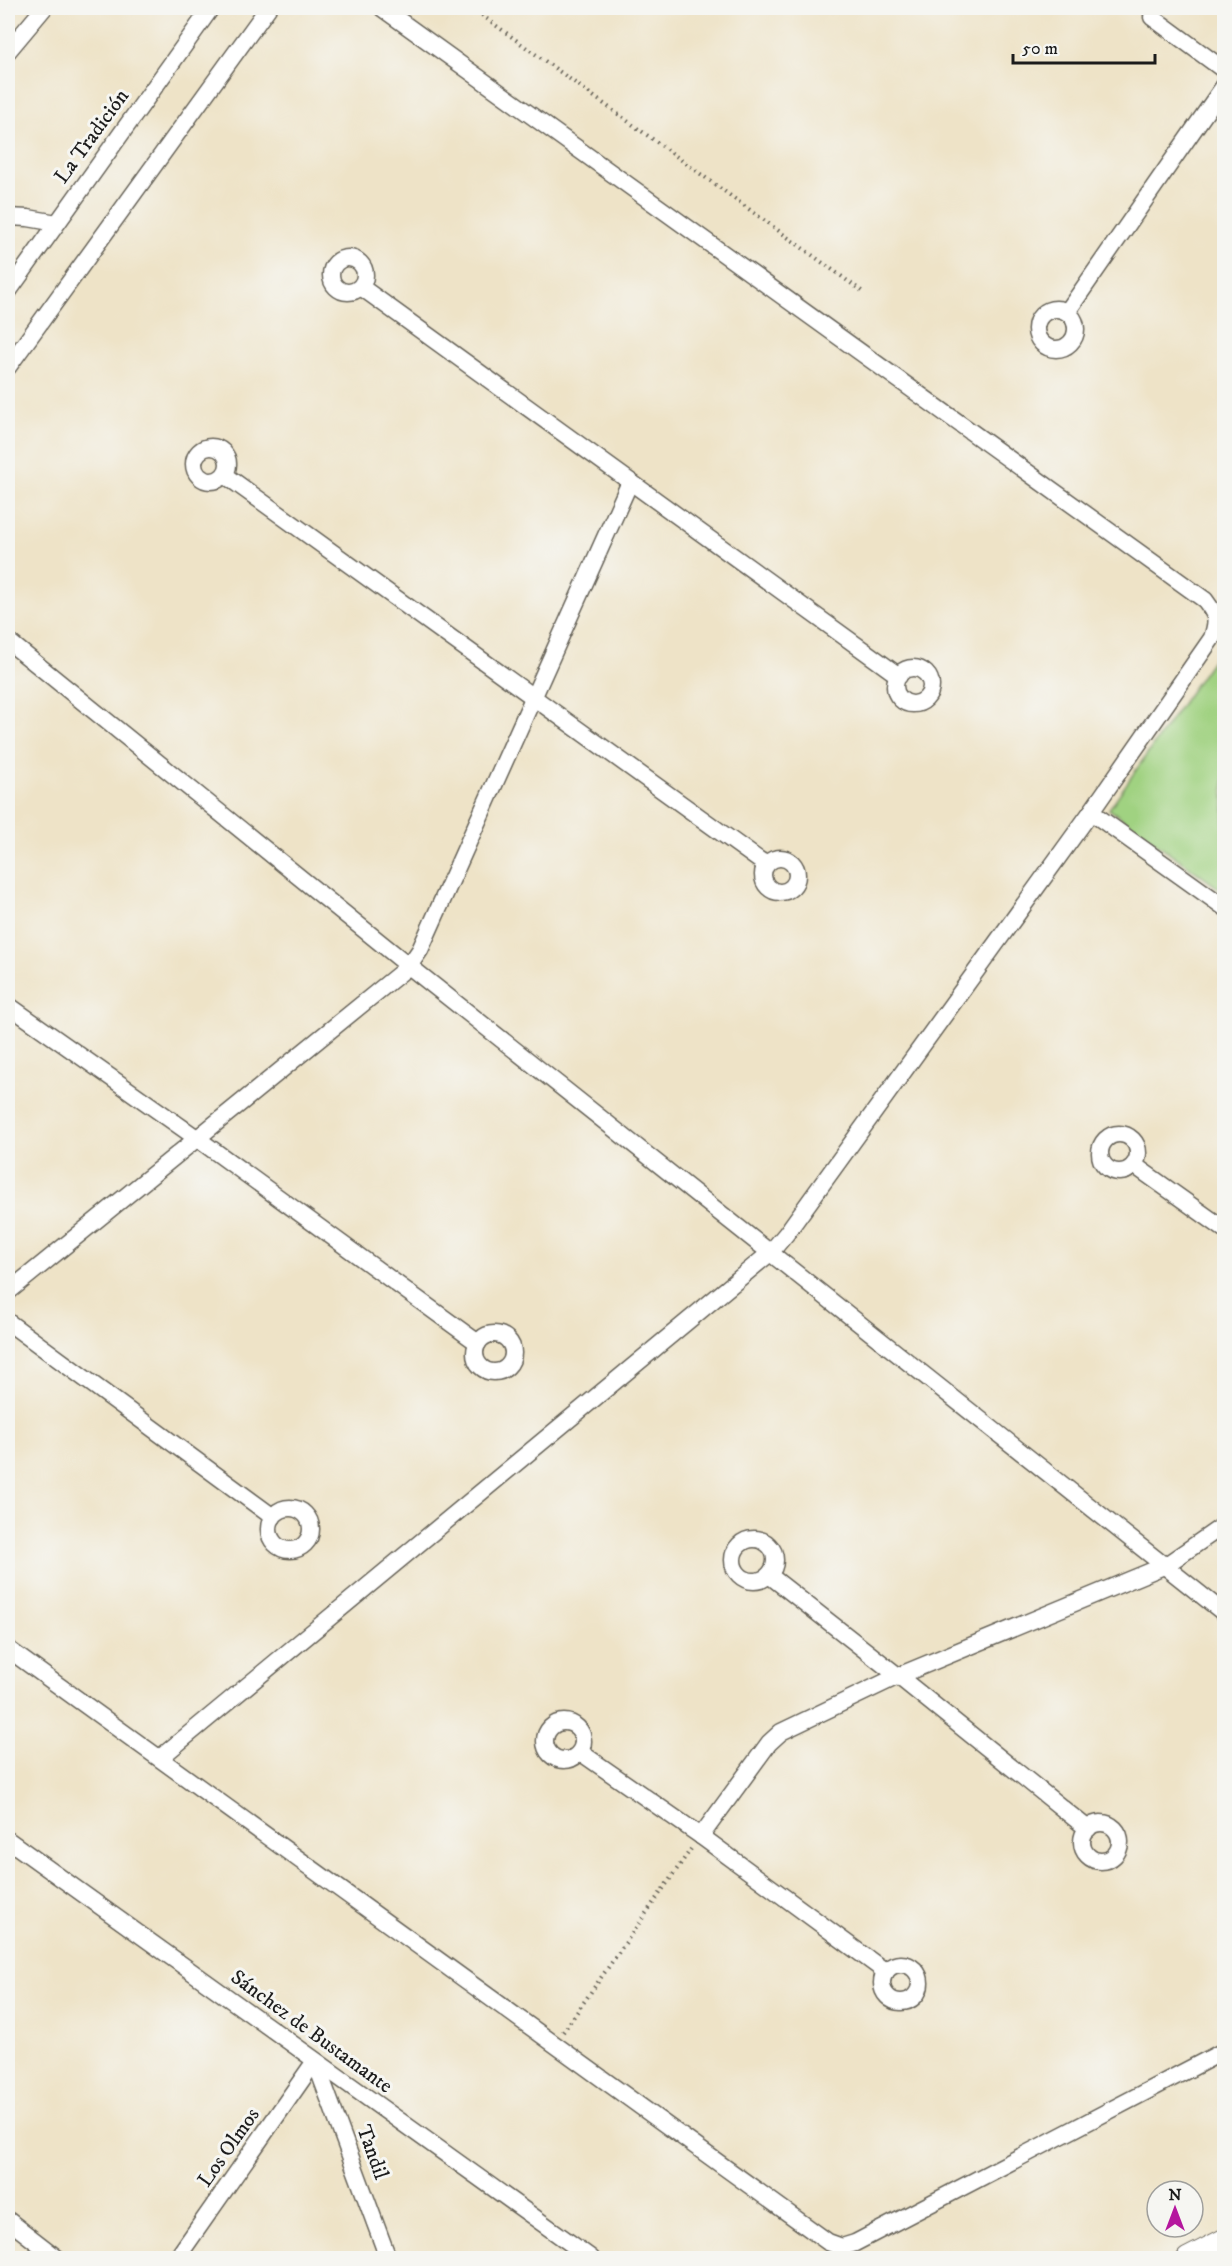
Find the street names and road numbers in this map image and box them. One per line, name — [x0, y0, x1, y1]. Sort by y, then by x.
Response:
street label: La Tradición — [49, 84, 135, 189]
street label: Sánchez de Bustamante — [225, 1964, 398, 2099]
street label: Los Olmos — [192, 2103, 266, 2192]
street label: Tandil — [350, 2122, 394, 2184]

